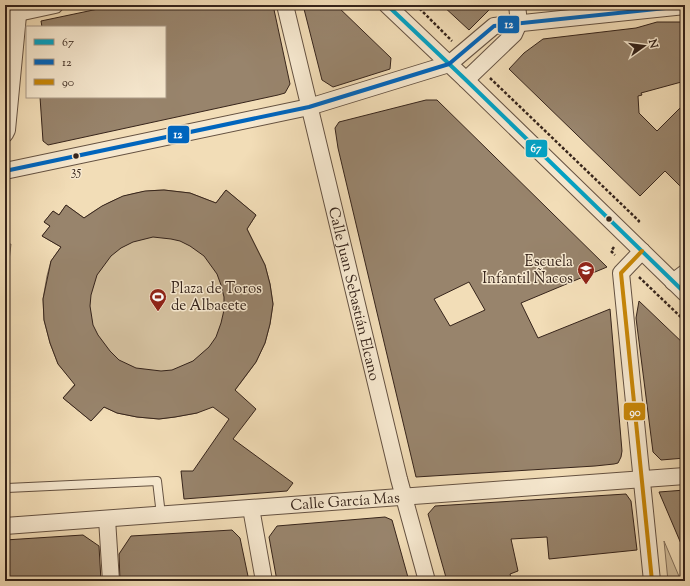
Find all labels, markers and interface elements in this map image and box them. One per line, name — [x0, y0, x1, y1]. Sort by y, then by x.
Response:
line badge: 12 — [497, 15, 520, 34]
text: 12 — [504, 17, 514, 33]
legend — [26, 26, 166, 98]
north arrow — [624, 26, 664, 66]
text: 67 — [62, 34, 74, 52]
text: N — [644, 37, 662, 50]
text: 12 — [62, 54, 72, 72]
text: 90 — [62, 74, 74, 92]
line badge: 12 — [167, 125, 190, 144]
text: 12 — [173, 127, 183, 143]
line badge: 67 — [525, 139, 548, 158]
text: 67 — [531, 141, 542, 157]
marker: 35 — [71, 151, 81, 161]
place label: 35 — [71, 162, 81, 182]
street label: Calle Juan Sebastián Elcano — [322, 205, 384, 383]
unlabelled marker — [604, 214, 614, 224]
place label: Escuela Infantil Ñacos — [482, 252, 573, 290]
school or university icon: Escuela Infantil Ñacos — [576, 260, 596, 285]
place label: Plaza de Toros de Albacete — [171, 279, 262, 317]
sports icon: Plaza de Toros de Albacete — [148, 287, 168, 312]
line badge: 90 — [623, 402, 646, 421]
text: 90 — [629, 405, 641, 421]
street label: Calle García Mas — [290, 488, 401, 517]

